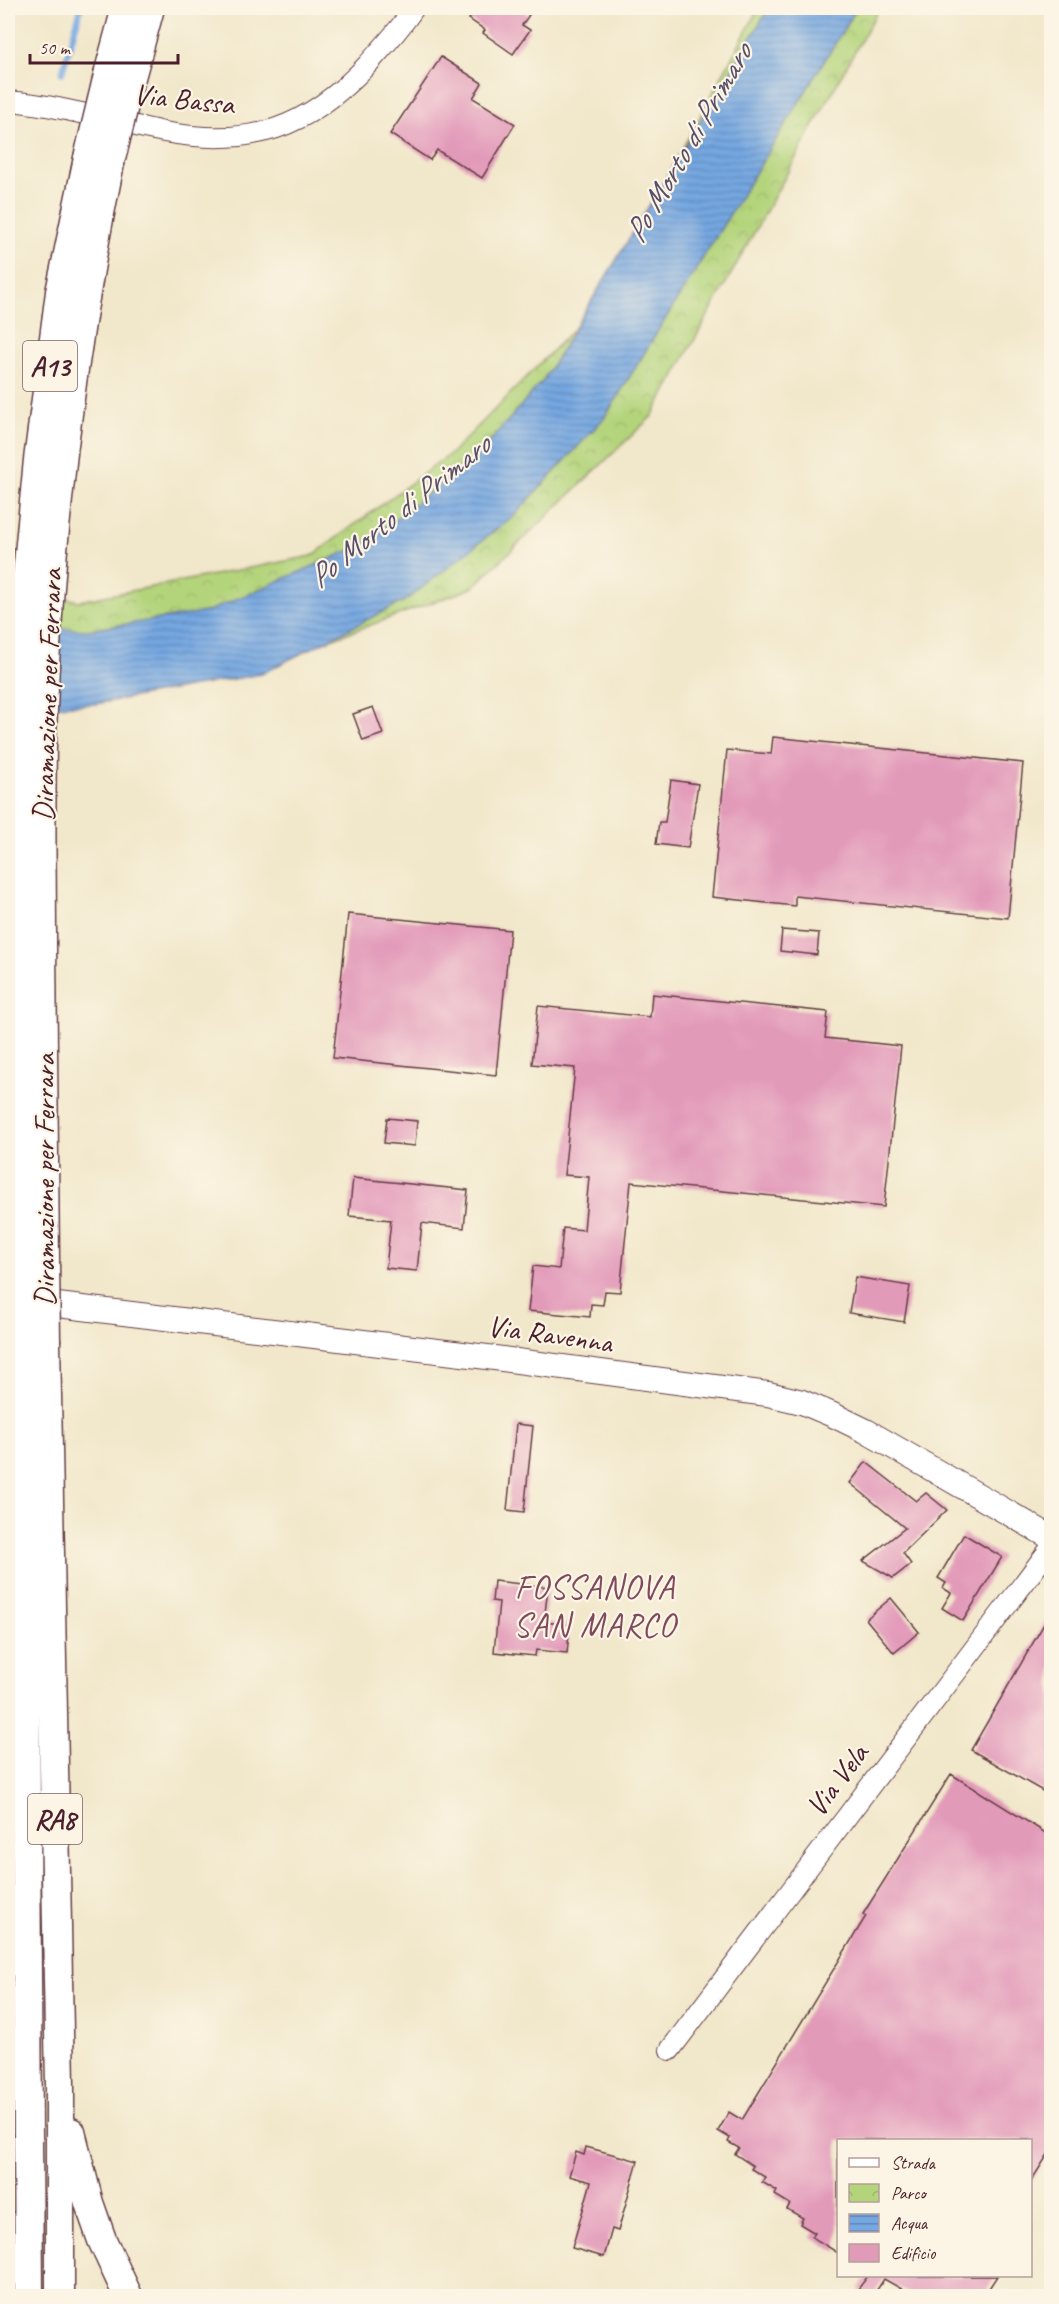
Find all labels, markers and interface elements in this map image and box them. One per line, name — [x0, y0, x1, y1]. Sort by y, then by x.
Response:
scale bar — [30, 27, 178, 65]
water label: Po Morto di Primaro — [615, 32, 764, 250]
text: 50 m — [39, 37, 72, 59]
street label: Via Bassa — [132, 75, 238, 123]
road number: A13 — [23, 341, 77, 391]
water label: Po Morto di Primaro — [300, 422, 502, 597]
street label: Diramazione per Ferrara — [24, 566, 70, 822]
street label: Diramazione per Ferrara — [25, 1052, 63, 1306]
street label: Via Ravenna — [485, 1306, 617, 1362]
district label: FOSSANOVA SAN MARCO — [514, 1566, 679, 1646]
street label: Via Vela — [797, 1735, 878, 1824]
road number: RA8 — [28, 1794, 82, 1844]
legend — [837, 2139, 1032, 2277]
text: Strada — [891, 2152, 936, 2174]
text: Parco — [891, 2182, 927, 2204]
text: Acqua — [891, 2212, 929, 2234]
text: Edificio — [891, 2242, 937, 2264]

